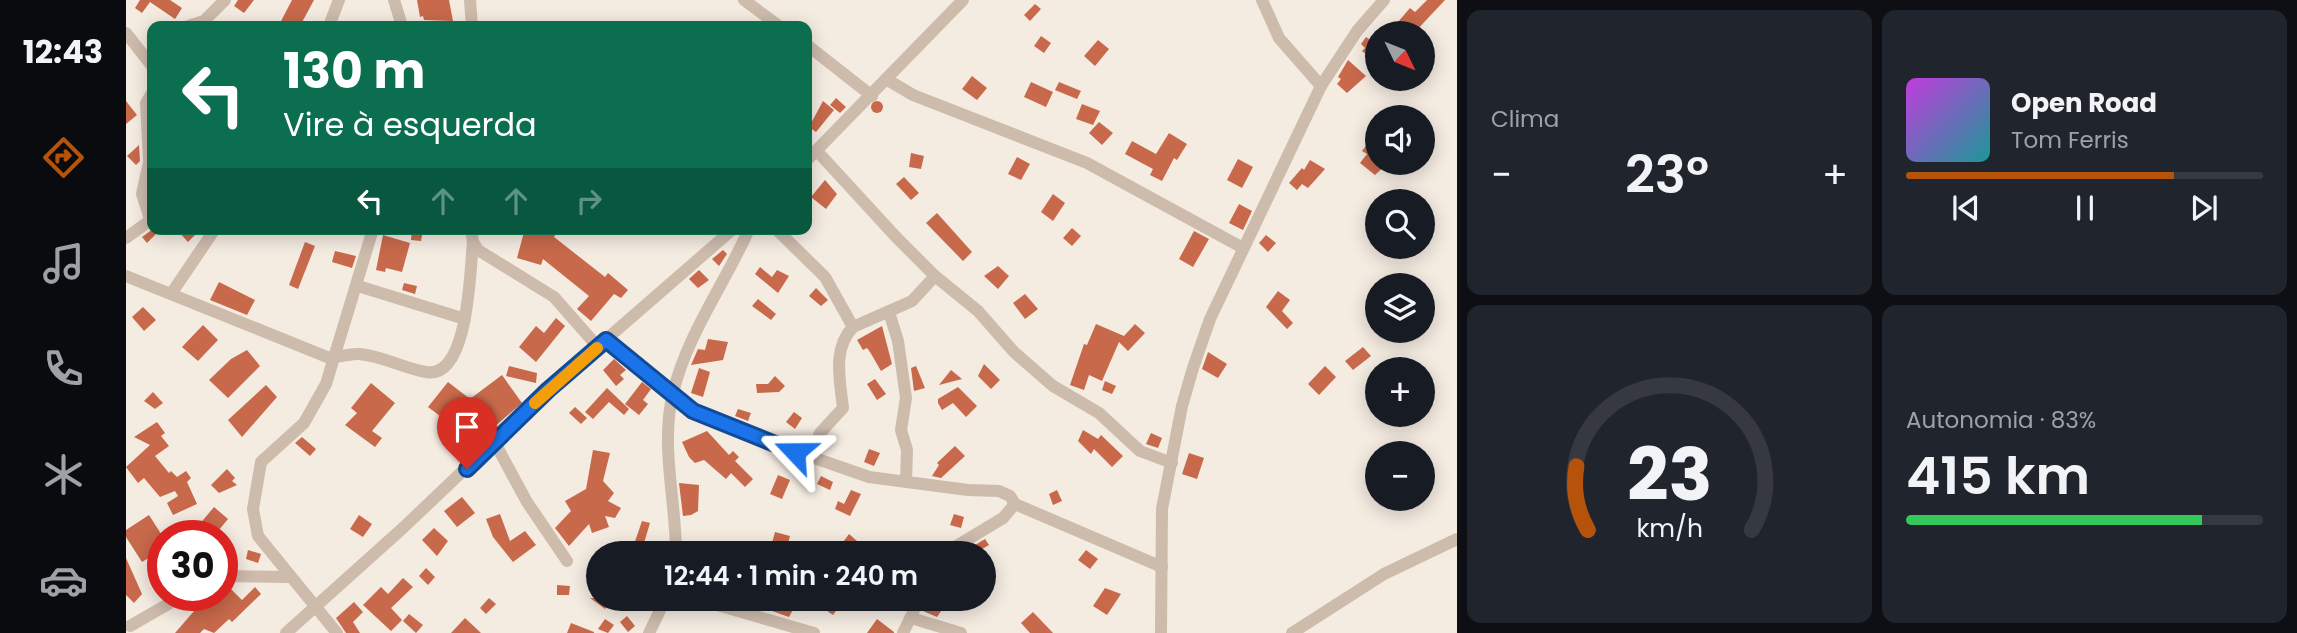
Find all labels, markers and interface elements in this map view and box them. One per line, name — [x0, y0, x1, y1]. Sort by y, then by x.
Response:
north arrow — [1365, 21, 1435, 91]
map controls — [1365, 21, 1435, 511]
text: 12:43 — [23, 29, 103, 74]
text: 130 m — [283, 37, 425, 105]
icon: left — [168, 49, 259, 140]
text: Open Road — [2011, 85, 2157, 121]
text: Vire à esquerda — [283, 102, 537, 147]
text: Clima — [1491, 103, 1559, 135]
button: sound — [1365, 105, 1435, 175]
text: Tom Ferris — [2011, 124, 2129, 156]
icon: directions — [39, 133, 88, 182]
text: 23° — [1625, 138, 1709, 211]
text: − — [1491, 148, 1512, 201]
text: + — [1822, 148, 1848, 201]
icon: left — [351, 182, 389, 220]
icon: ahead — [424, 182, 462, 220]
icon: ahead — [497, 182, 535, 220]
icon: right — [570, 182, 608, 220]
button: search — [1365, 189, 1435, 259]
icon: previous — [1947, 189, 1985, 227]
icon: pause — [2066, 189, 2104, 227]
icon: next — [2185, 189, 2223, 227]
icon: music — [39, 239, 88, 288]
button: layers — [1365, 273, 1435, 343]
icon: phone — [39, 344, 88, 393]
button: + — [1365, 357, 1435, 427]
pin — [437, 397, 497, 469]
text: Autonomia · 83% — [1906, 404, 2096, 436]
icon: arrive — [448, 408, 486, 446]
position arrow — [758, 415, 832, 489]
text: 23 — [1627, 424, 1712, 525]
text: 415 km — [1906, 439, 2090, 512]
button: − — [1365, 441, 1435, 511]
icon: climate — [39, 450, 88, 499]
text: km/h — [1636, 511, 1703, 546]
speed limit sign: 30 — [147, 520, 238, 611]
icon: car — [39, 556, 88, 605]
text: 12:44 · 1 min · 240 m — [664, 558, 918, 594]

